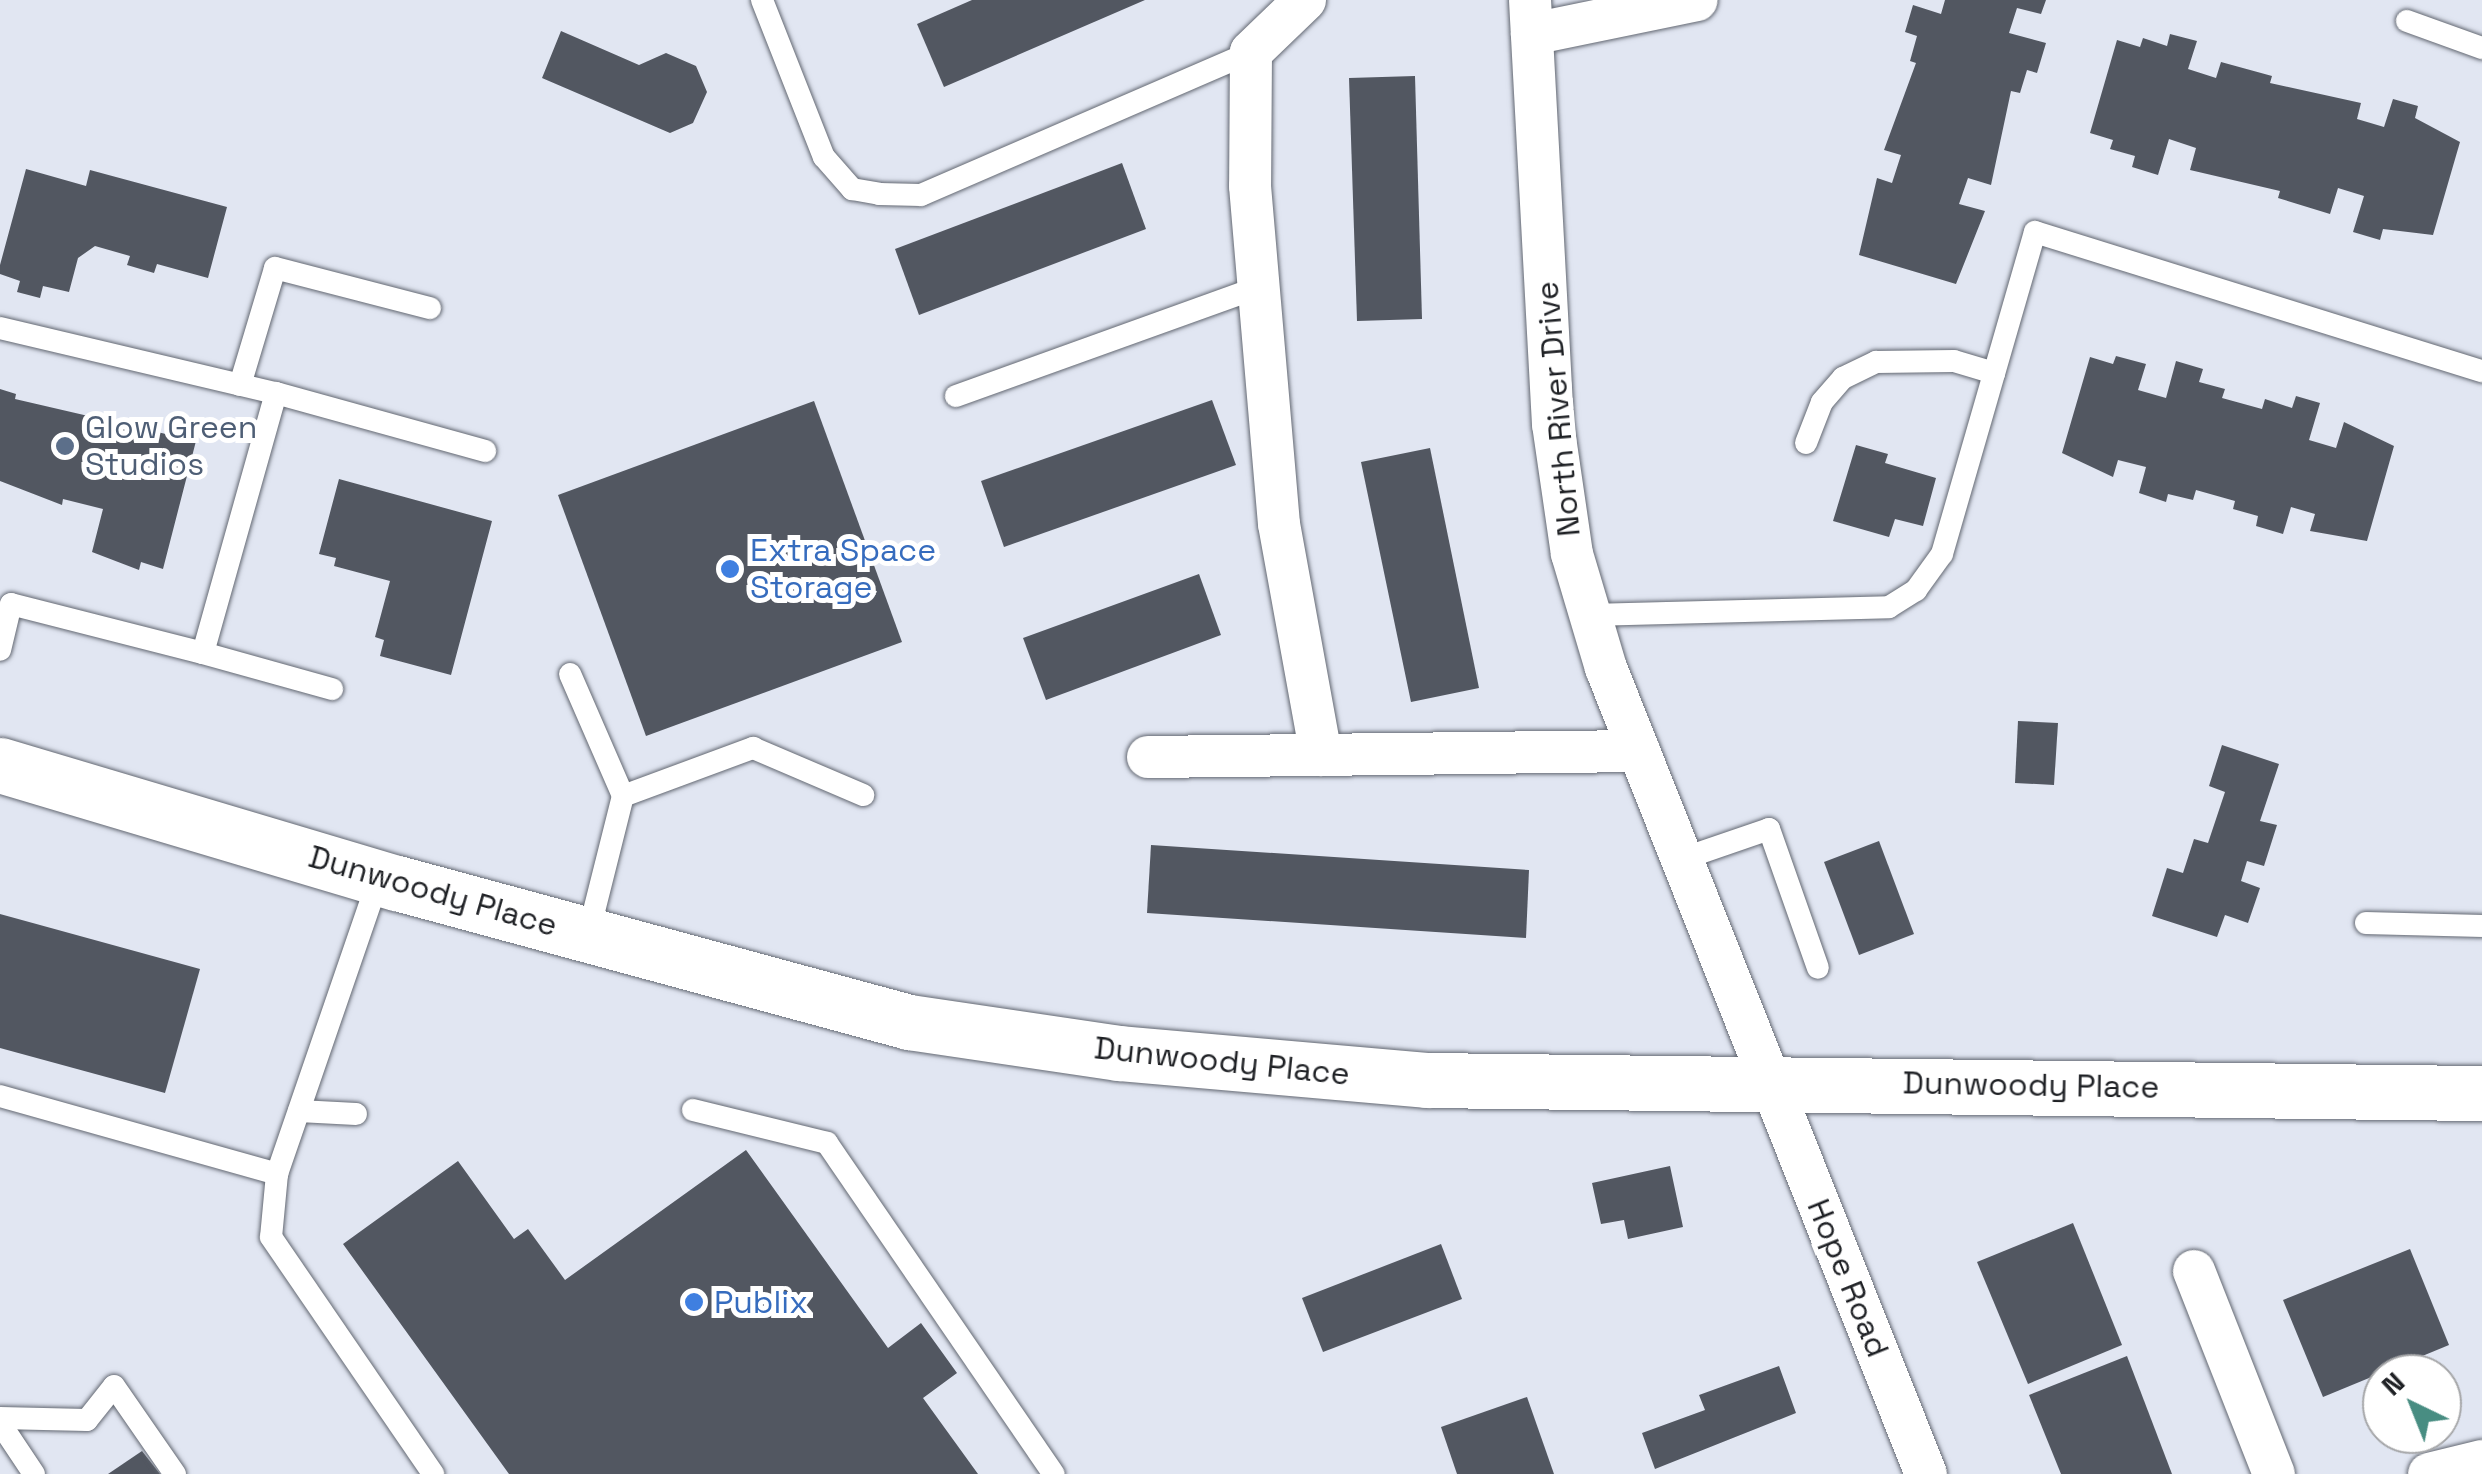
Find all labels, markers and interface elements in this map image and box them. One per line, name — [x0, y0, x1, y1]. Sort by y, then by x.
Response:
street label: North River Drive — [1528, 280, 1588, 538]
place label: Glow Green Studios — [85, 409, 257, 484]
marker: Glow Green Studios — [54, 435, 76, 457]
place label: Extra Space Storage — [750, 532, 936, 607]
marker: Extra Space Storage — [719, 558, 741, 580]
street label: Dunwoody Place — [304, 837, 562, 945]
street label: Dunwoody Place — [1092, 1028, 1352, 1094]
street label: Dunwoody Place — [1902, 1064, 2160, 1106]
street label: Hope Road — [1799, 1193, 1897, 1363]
place label: Publix — [714, 1283, 808, 1321]
marker: Publix — [683, 1291, 705, 1313]
north arrow — [2362, 1354, 2462, 1454]
text: N — [2374, 1364, 2412, 1403]

